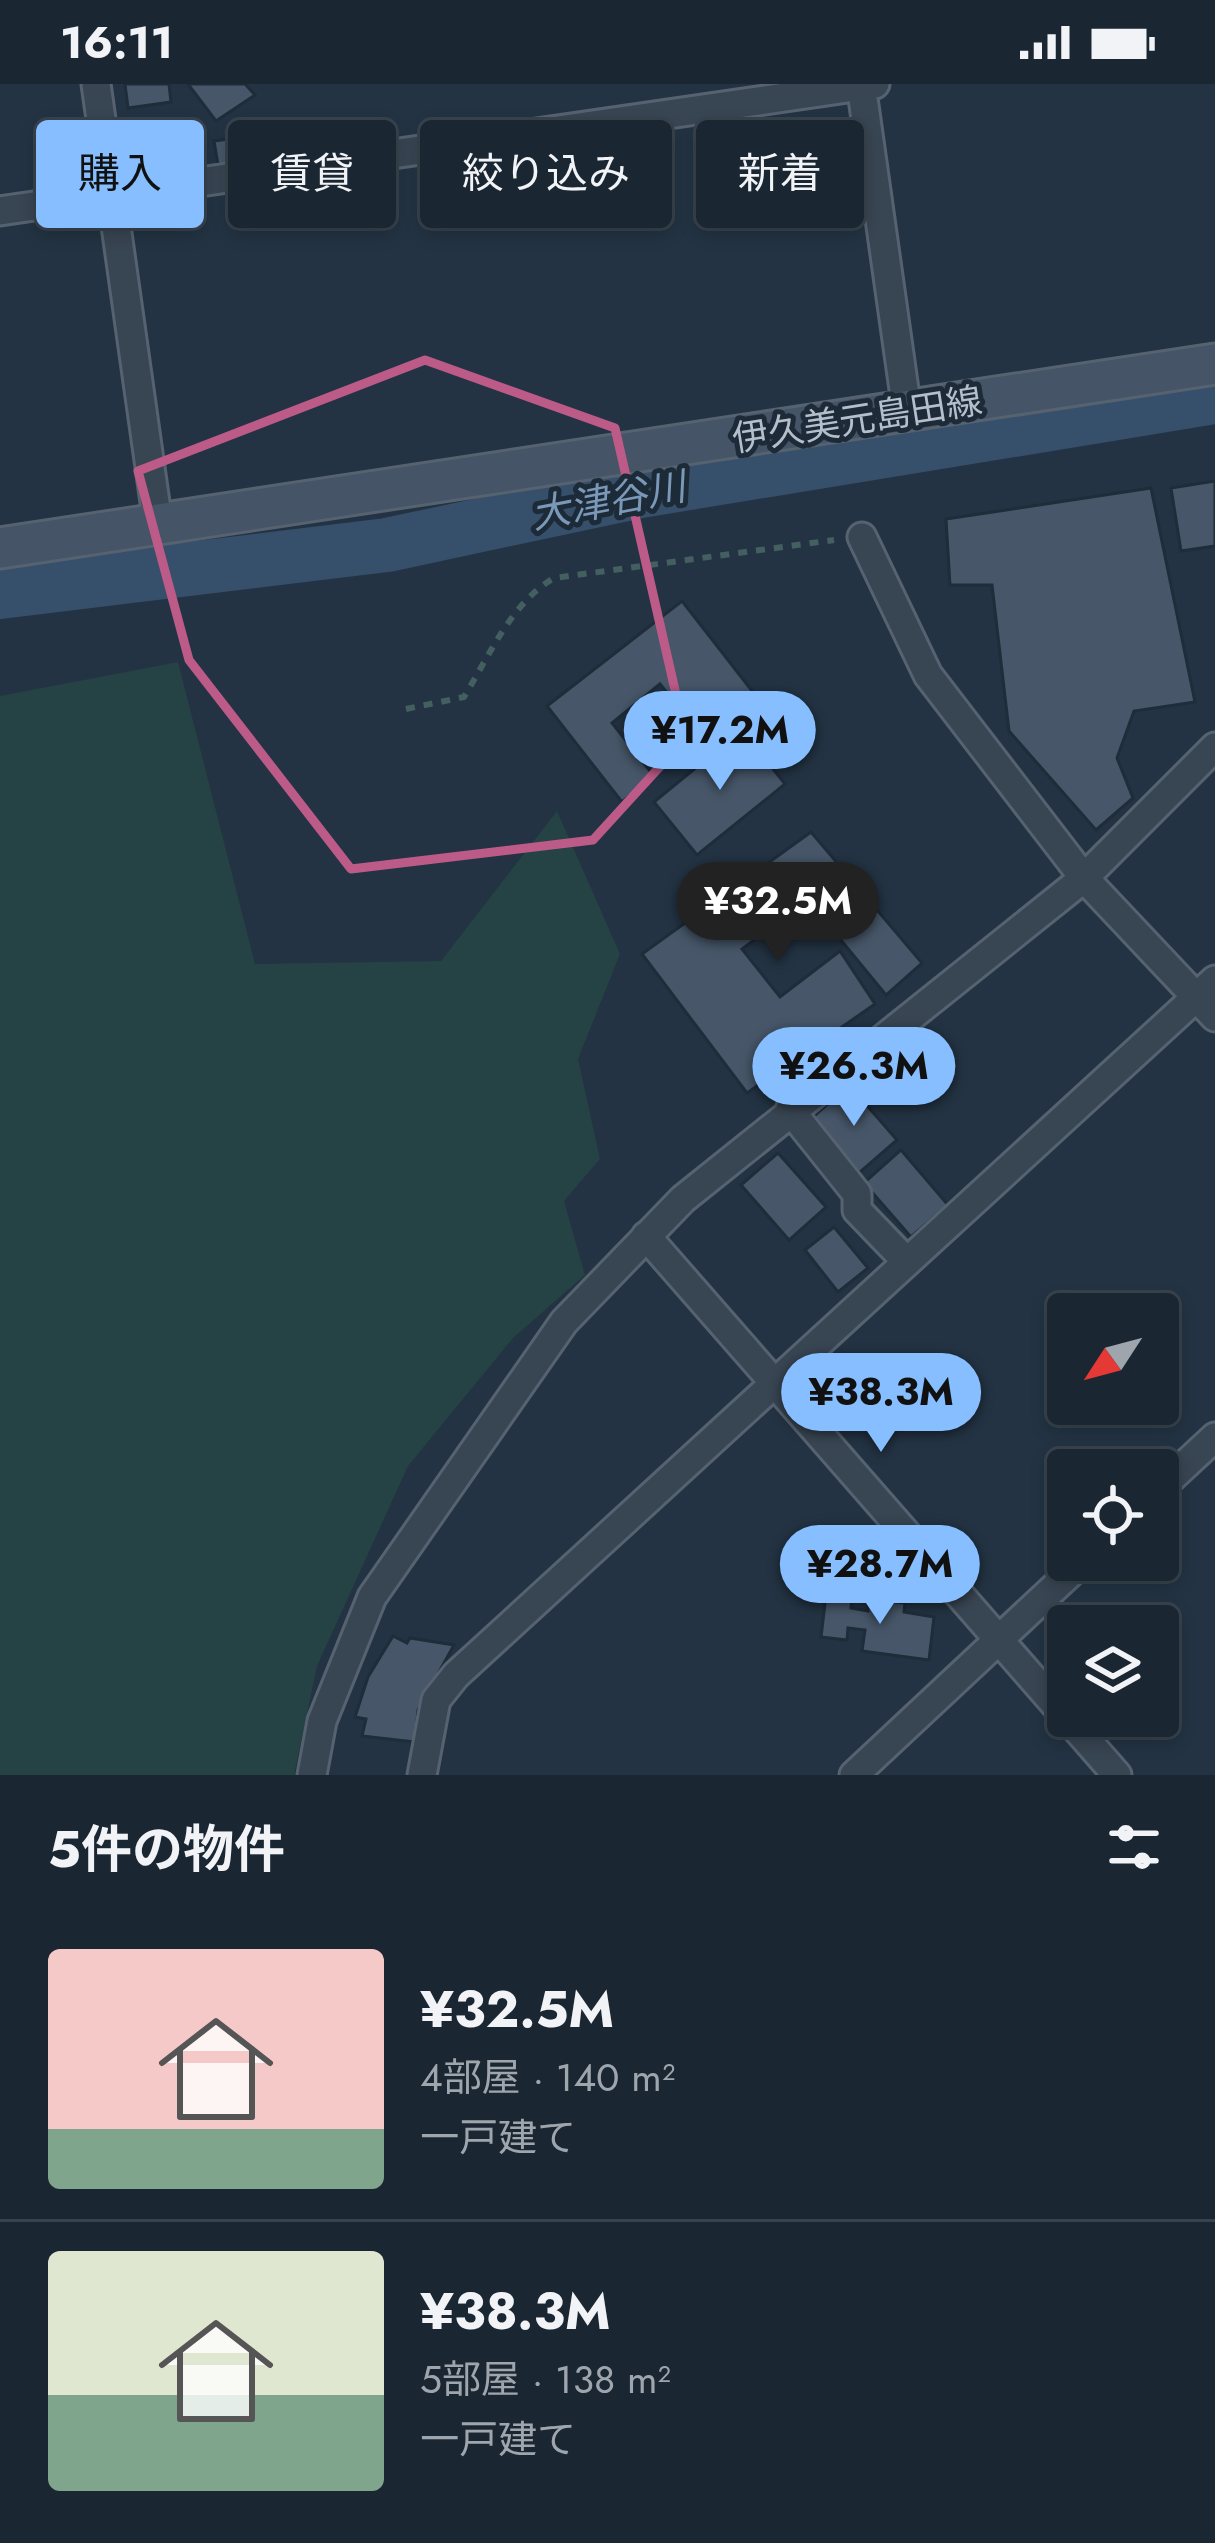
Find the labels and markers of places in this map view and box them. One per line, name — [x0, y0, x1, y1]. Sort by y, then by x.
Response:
pin: ¥17.2M — [622, 691, 818, 793]
pin: ¥32.5M — [680, 862, 876, 964]
pin: ¥26.3M — [756, 1027, 952, 1129]
pin: ¥38.3M — [783, 1353, 979, 1455]
pin: ¥28.7M — [782, 1525, 978, 1627]

